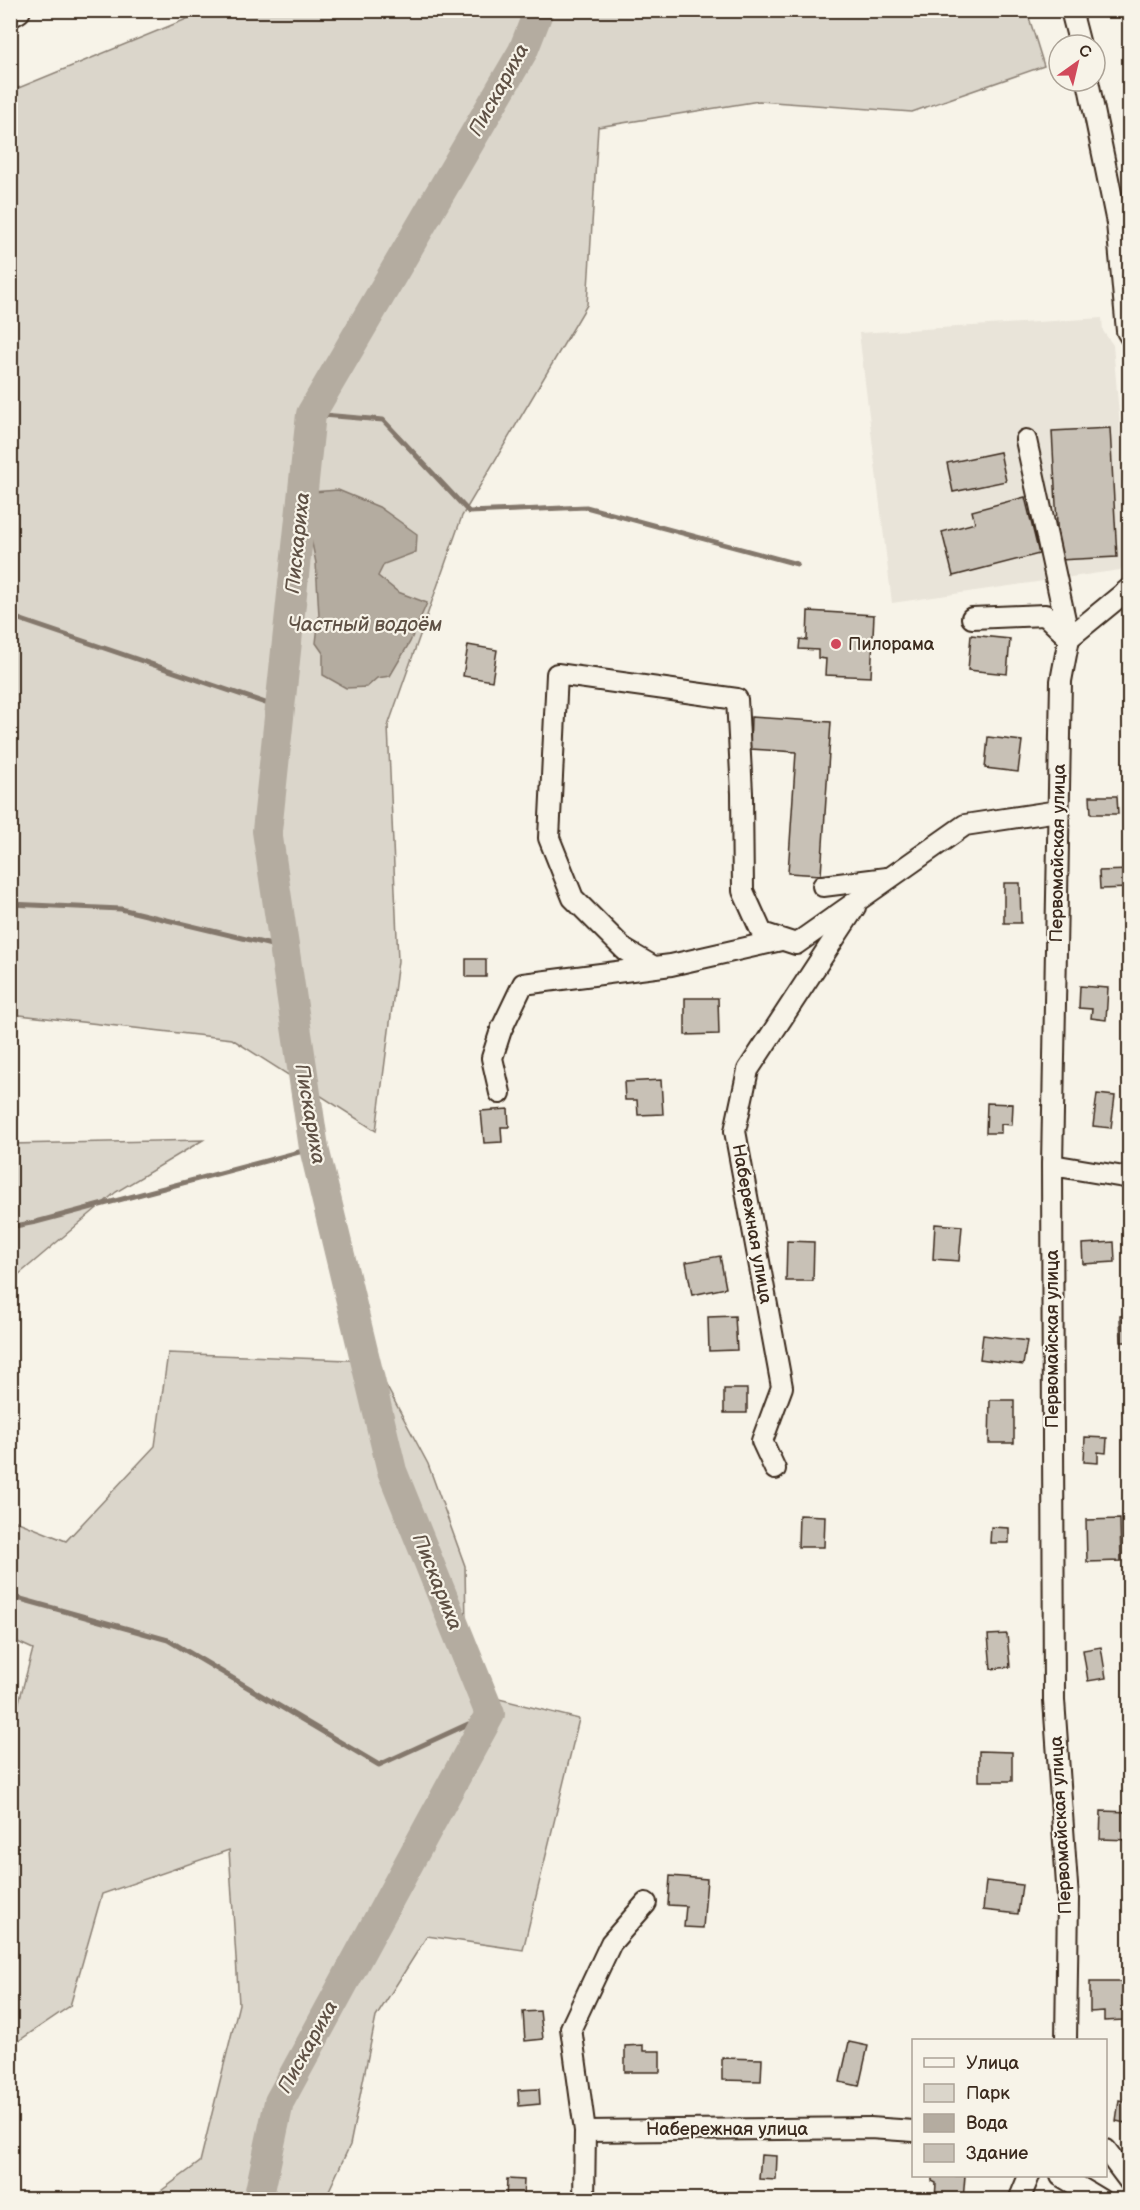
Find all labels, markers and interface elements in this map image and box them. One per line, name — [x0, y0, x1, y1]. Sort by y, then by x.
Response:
north arrow — [1047, 33, 1107, 93]
water label: Пискариха — [464, 40, 534, 140]
text: С — [1075, 41, 1094, 63]
water label: Пискариха — [281, 491, 315, 595]
water label: Частный водоём — [288, 613, 442, 637]
place label: Пилорама — [848, 634, 935, 655]
marker: Пилорама — [829, 637, 843, 651]
street label: Первомайская улица — [1046, 763, 1070, 942]
water label: Пискариха — [289, 1062, 331, 1166]
street label: Набережная улица — [728, 1142, 776, 1306]
street label: Первомайская улица — [1042, 1249, 1063, 1428]
water label: Пискариха — [407, 1530, 467, 1634]
street label: Первомайская улица — [1046, 1735, 1076, 1915]
water label: Пискариха — [273, 1997, 343, 2097]
legend — [912, 2039, 1107, 2177]
text: Улица — [966, 2053, 1020, 2074]
text: Парк — [966, 2083, 1010, 2104]
text: Вода — [966, 2113, 1008, 2134]
street label: Набережная улица — [646, 2119, 808, 2140]
text: Здание — [966, 2143, 1028, 2164]

